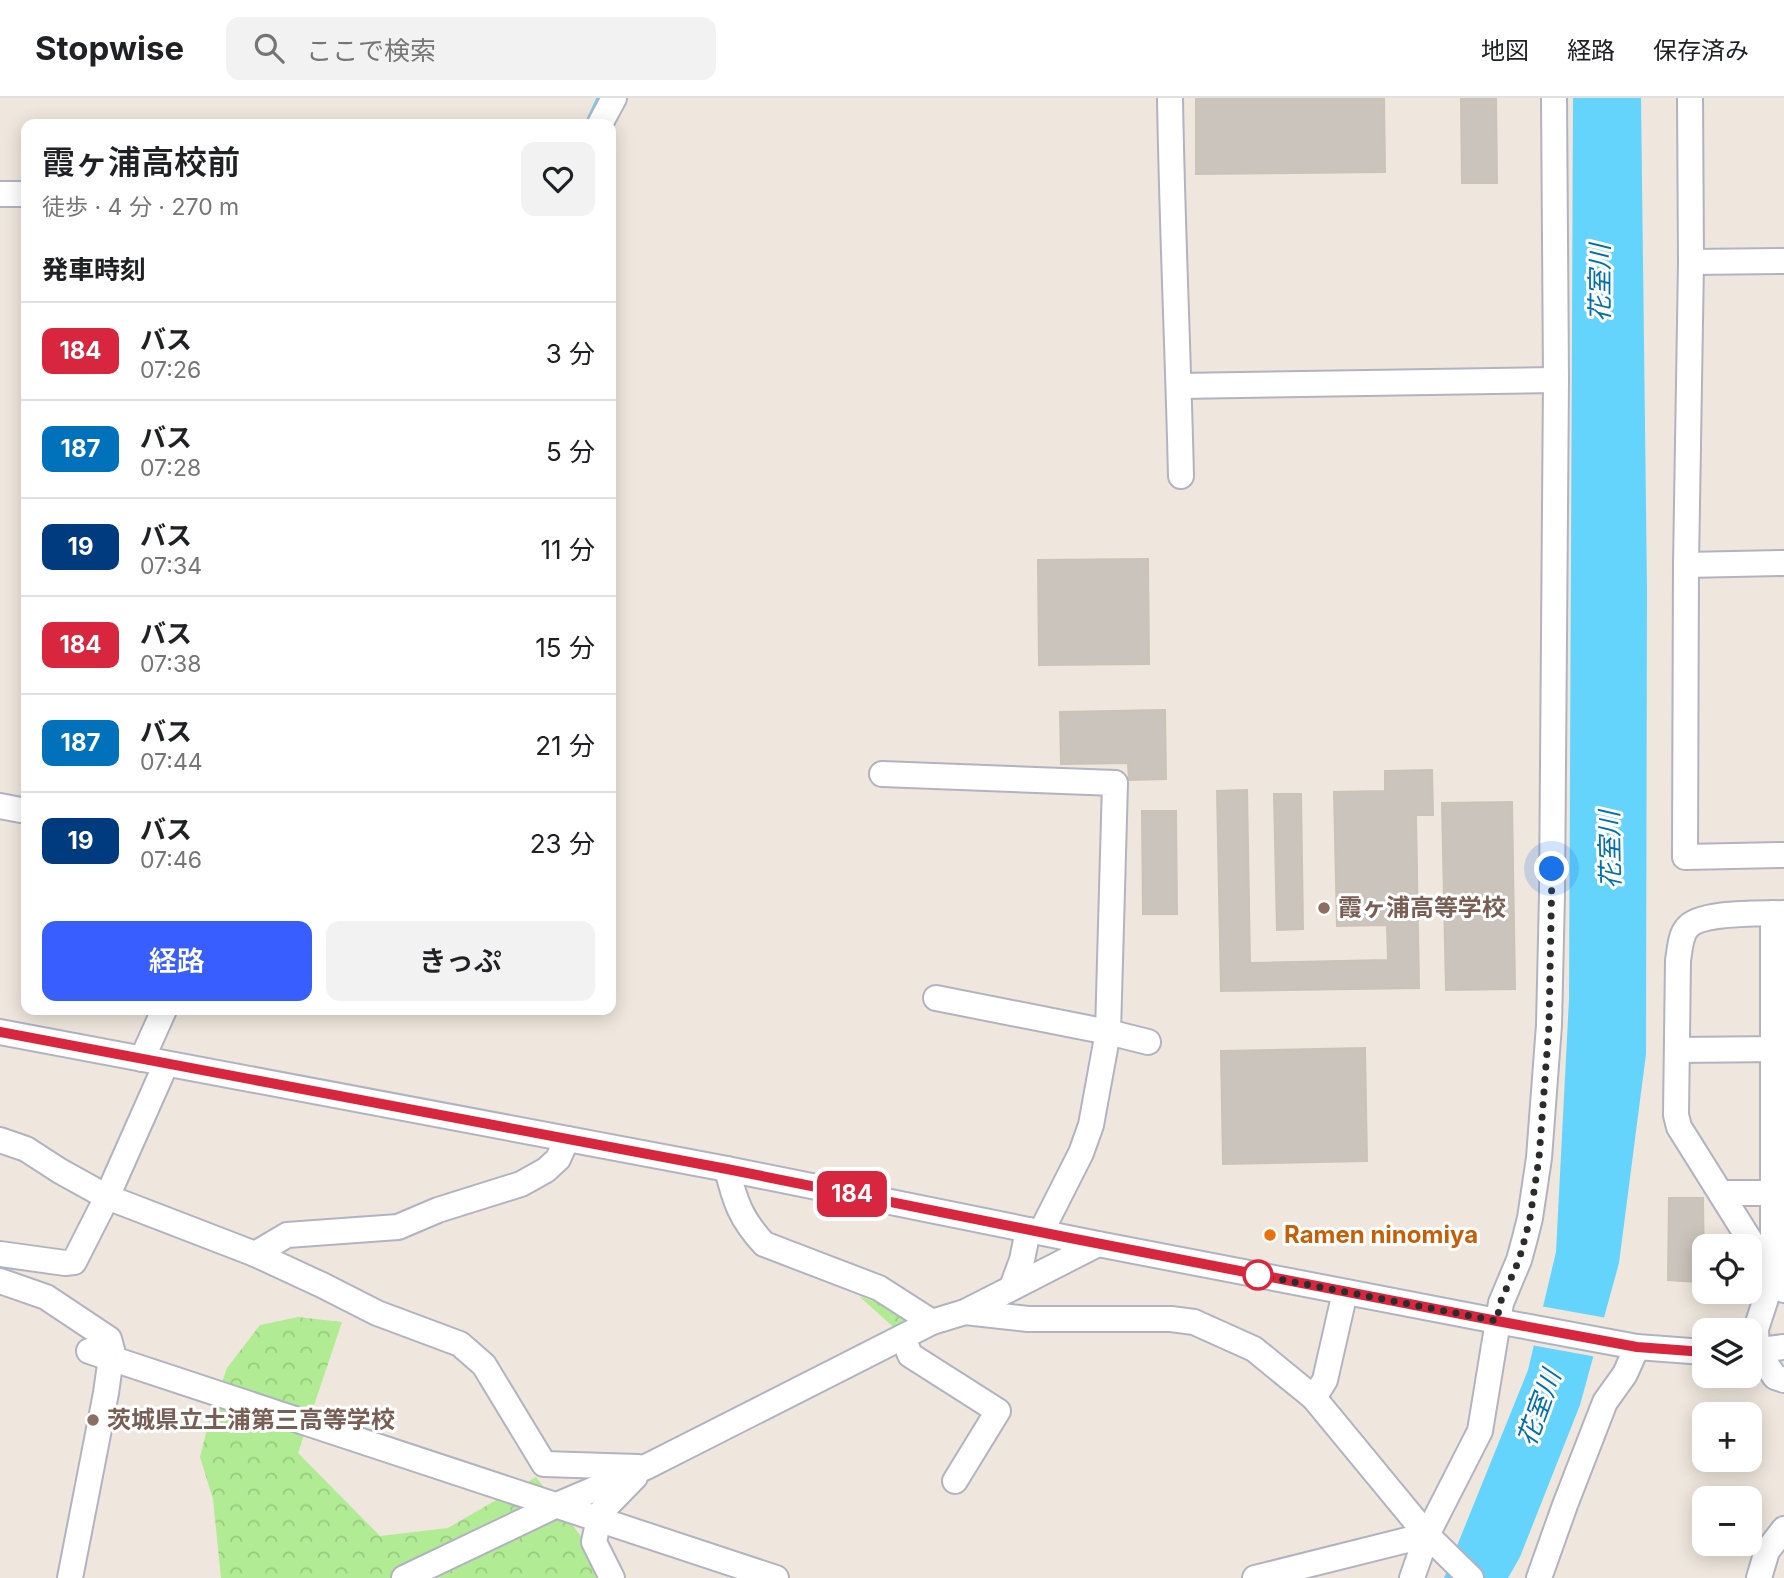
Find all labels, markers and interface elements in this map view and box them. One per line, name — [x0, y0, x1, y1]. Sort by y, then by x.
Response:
search box — [226, 17, 716, 80]
text: Stopwise — [35, 28, 184, 68]
icon: search — [250, 29, 288, 67]
text: ここで検索 — [306, 35, 436, 66]
text: 地図 — [1481, 36, 1529, 65]
text: 経路 — [1567, 36, 1615, 65]
text: 保存済み — [1653, 36, 1749, 65]
text: 霞ヶ浦高校前 — [42, 142, 240, 182]
button: heart — [521, 142, 595, 216]
text: 徒歩 · 4 分 · 270 m — [42, 193, 239, 221]
water label: 花室川 — [1584, 241, 1615, 322]
text: 発車時刻 — [42, 254, 146, 285]
text: バス — [140, 324, 192, 355]
text: 184 — [59, 336, 102, 365]
text: 3 分 — [546, 338, 595, 369]
text: 07:26 — [140, 356, 201, 384]
text: バス — [140, 422, 192, 453]
text: 187 — [61, 434, 100, 463]
text: 5 分 — [546, 436, 595, 467]
text: 07:28 — [140, 454, 201, 482]
text: バス — [140, 520, 192, 551]
text: 19 — [68, 532, 93, 561]
text: 11 分 — [541, 534, 595, 565]
text: 07:34 — [140, 552, 202, 580]
text: バス — [140, 618, 192, 649]
text: 184 — [59, 630, 102, 659]
text: 15 分 — [535, 632, 595, 663]
text: 07:38 — [140, 650, 201, 678]
text: バス — [140, 716, 192, 747]
text: 187 — [61, 728, 100, 757]
text: 21 分 — [535, 730, 595, 761]
text: 07:44 — [140, 748, 203, 776]
water label: 花室川 — [1593, 808, 1626, 889]
text: バス — [140, 814, 192, 845]
text: 19 — [68, 826, 93, 855]
text: 23 分 — [530, 828, 595, 859]
text: 07:46 — [140, 846, 202, 874]
your location — [1534, 851, 1569, 886]
place label: 霞ヶ浦高等学校 — [1338, 893, 1506, 922]
marker: 霞ヶ浦高等学校 — [1316, 900, 1332, 916]
button: 経路 — [42, 921, 312, 1001]
button: きっぷ — [326, 921, 595, 1001]
line badge: 184 — [812, 1171, 892, 1217]
text: 184 — [831, 1179, 873, 1208]
place label: Ramen ninomiya — [1284, 1220, 1478, 1249]
marker: Ramen ninomiya — [1262, 1227, 1278, 1243]
map controls — [1692, 1234, 1762, 1556]
button: locate — [1692, 1234, 1762, 1304]
unlabelled marker — [1243, 1260, 1273, 1290]
button: layers — [1692, 1318, 1762, 1388]
water label: 花室川 — [1511, 1363, 1567, 1450]
button: + — [1692, 1402, 1762, 1472]
place label: 茨城県立土浦第三高等学校 — [107, 1405, 395, 1434]
marker: 茨城県立土浦第三高等学校 — [85, 1412, 101, 1428]
button: − — [1692, 1486, 1762, 1556]

